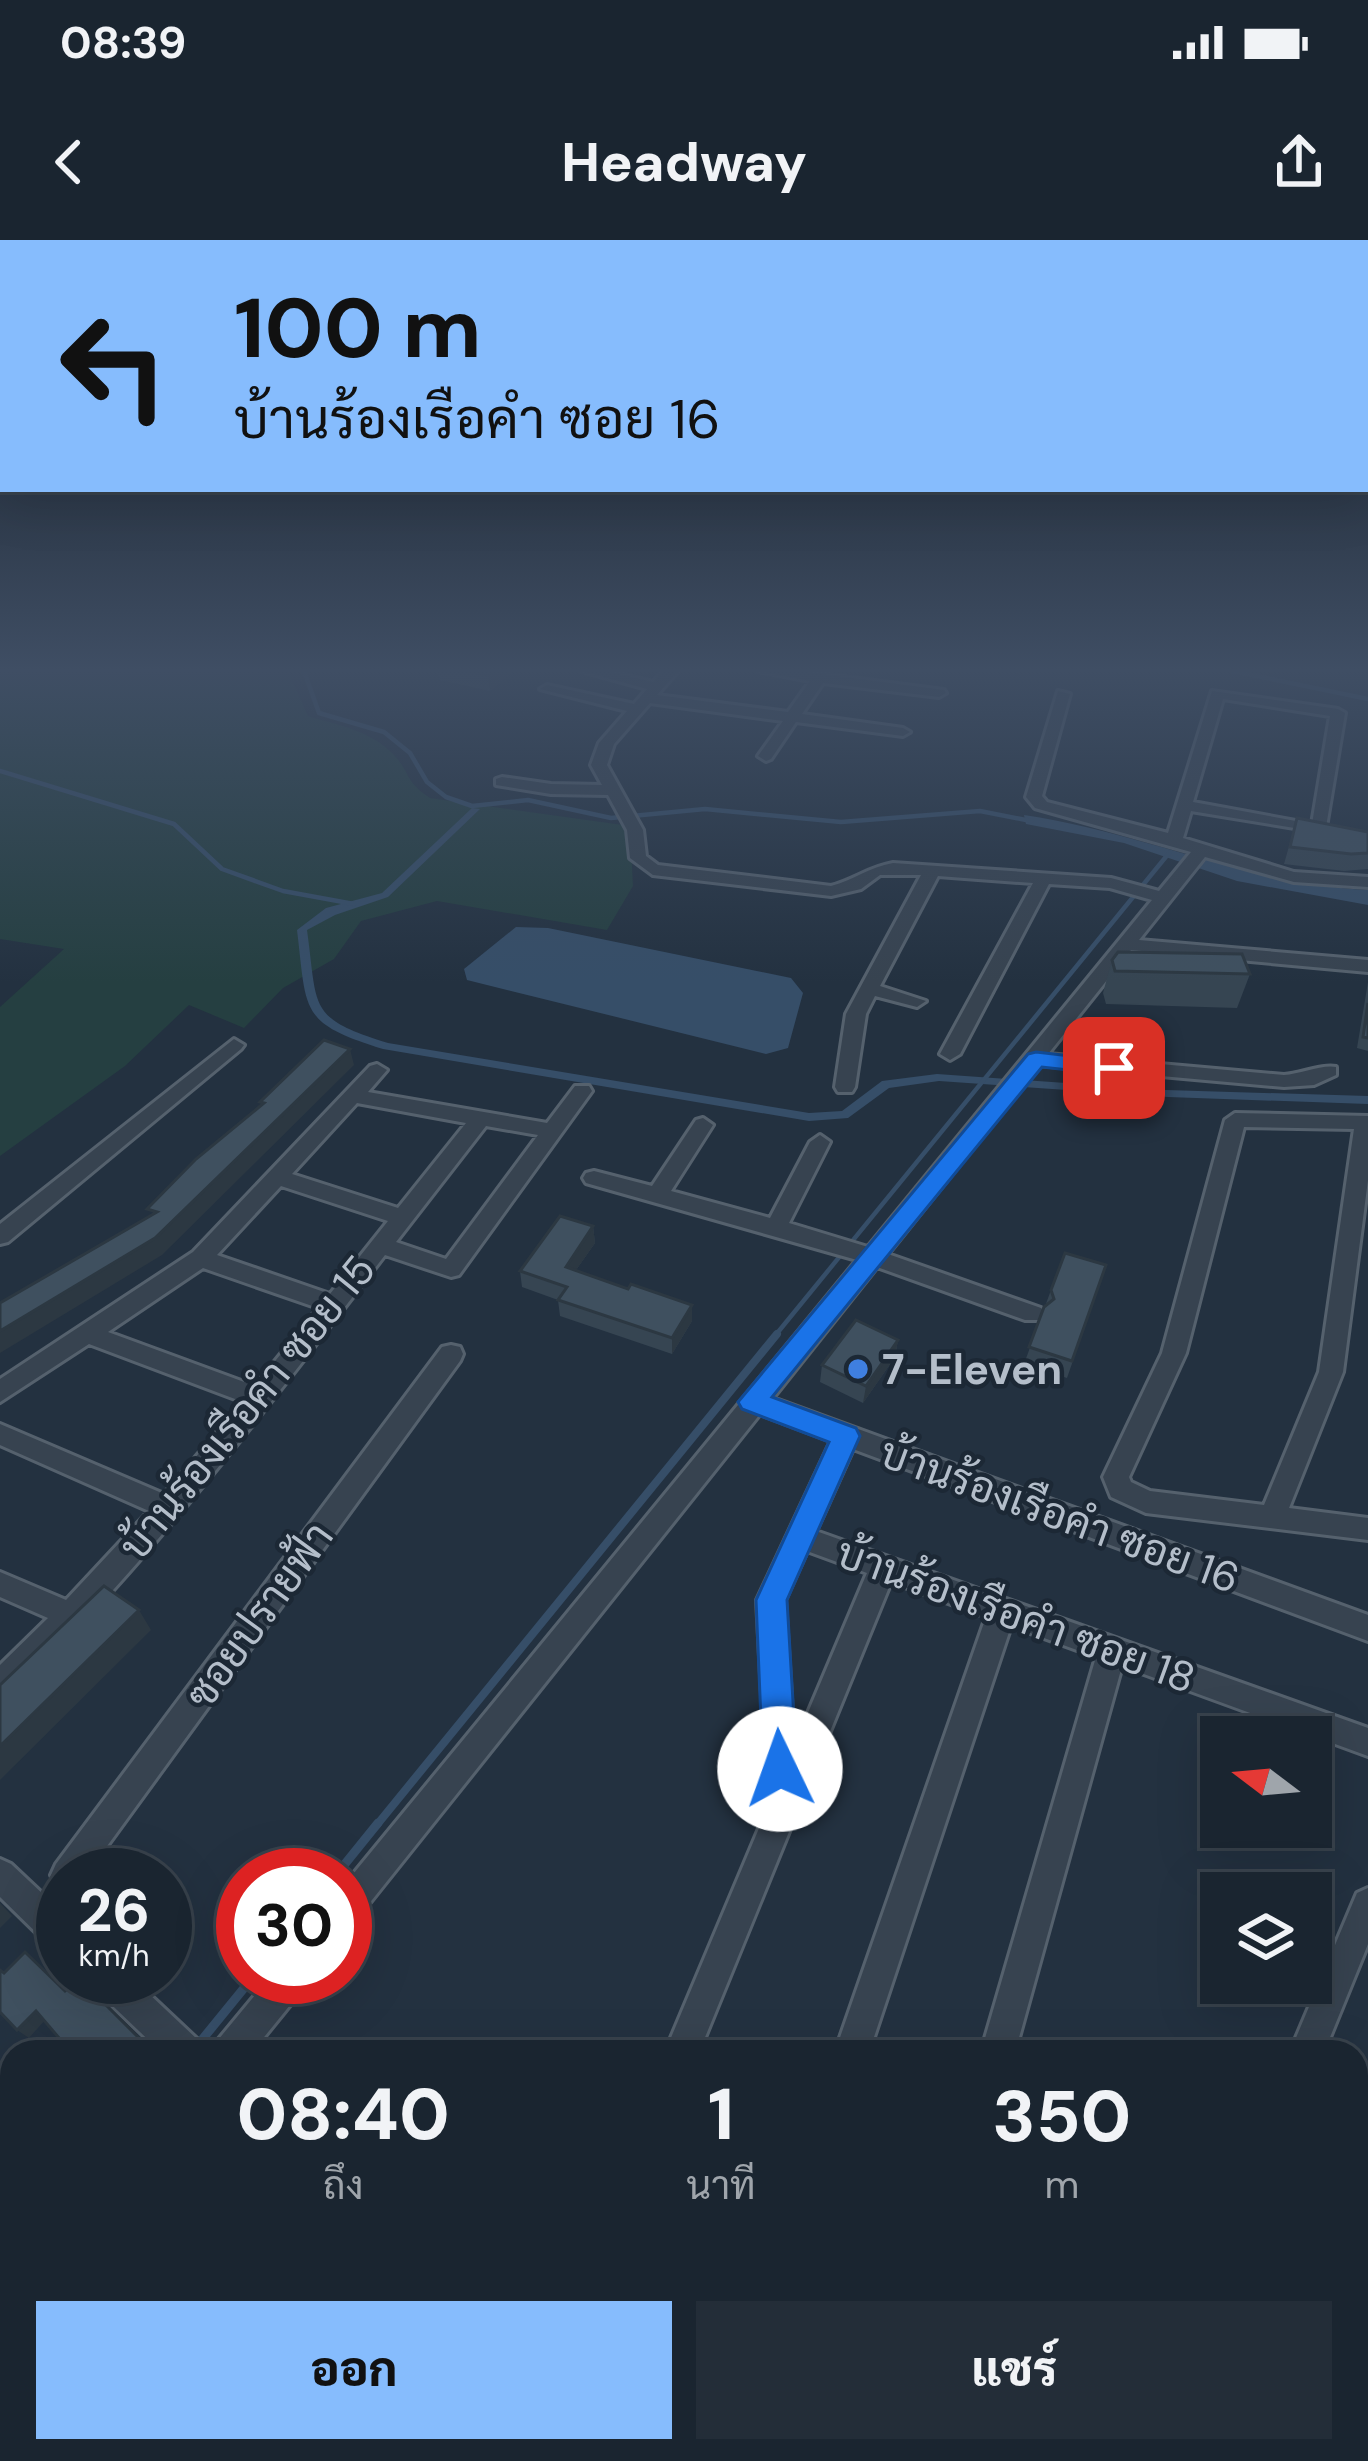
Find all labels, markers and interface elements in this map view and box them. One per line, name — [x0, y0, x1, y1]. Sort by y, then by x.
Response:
text: 08:39 — [60, 13, 186, 72]
text: Headway — [561, 127, 807, 198]
icon: back — [36, 129, 102, 195]
icon: share — [1266, 129, 1332, 195]
text: 100 m — [234, 274, 482, 383]
icon: left — [36, 288, 192, 444]
text: บ้านร้องเรือคำ ซอย 16 — [234, 384, 720, 455]
pin — [1063, 1017, 1165, 1119]
icon: arrive — [1081, 1035, 1147, 1101]
street label: บ้านร้องเรือคำ ซอย 15 — [107, 1243, 388, 1571]
place label: 7-Eleven — [882, 1342, 1062, 1397]
marker: 7-Eleven — [845, 1356, 871, 1382]
street label: บ้านร้องเรือคำ ซอย 16 — [873, 1425, 1247, 1606]
street label: ซอยปรายฟ้า — [173, 1511, 346, 1719]
street label: บ้านร้องเรือคำ ซอย 18 — [829, 1525, 1203, 1706]
position arrow — [717, 1706, 843, 1832]
north arrow — [1200, 1716, 1332, 1848]
map controls — [1200, 1716, 1332, 2004]
speed limit sign: 30 — [216, 1848, 372, 2004]
text: 26 — [78, 1871, 150, 1950]
button: layers — [1200, 1872, 1332, 2004]
text: km/h — [79, 1936, 149, 1975]
text: 08:40 — [237, 2068, 450, 2161]
text: 1 — [708, 2068, 734, 2161]
text: 350 — [992, 2070, 1131, 2163]
text: m — [1044, 2159, 1079, 2210]
text: ถึง — [323, 2160, 363, 2211]
text: นาที — [686, 2160, 756, 2211]
button: ออก — [36, 2301, 672, 2439]
button: แชร์ — [696, 2301, 1332, 2439]

